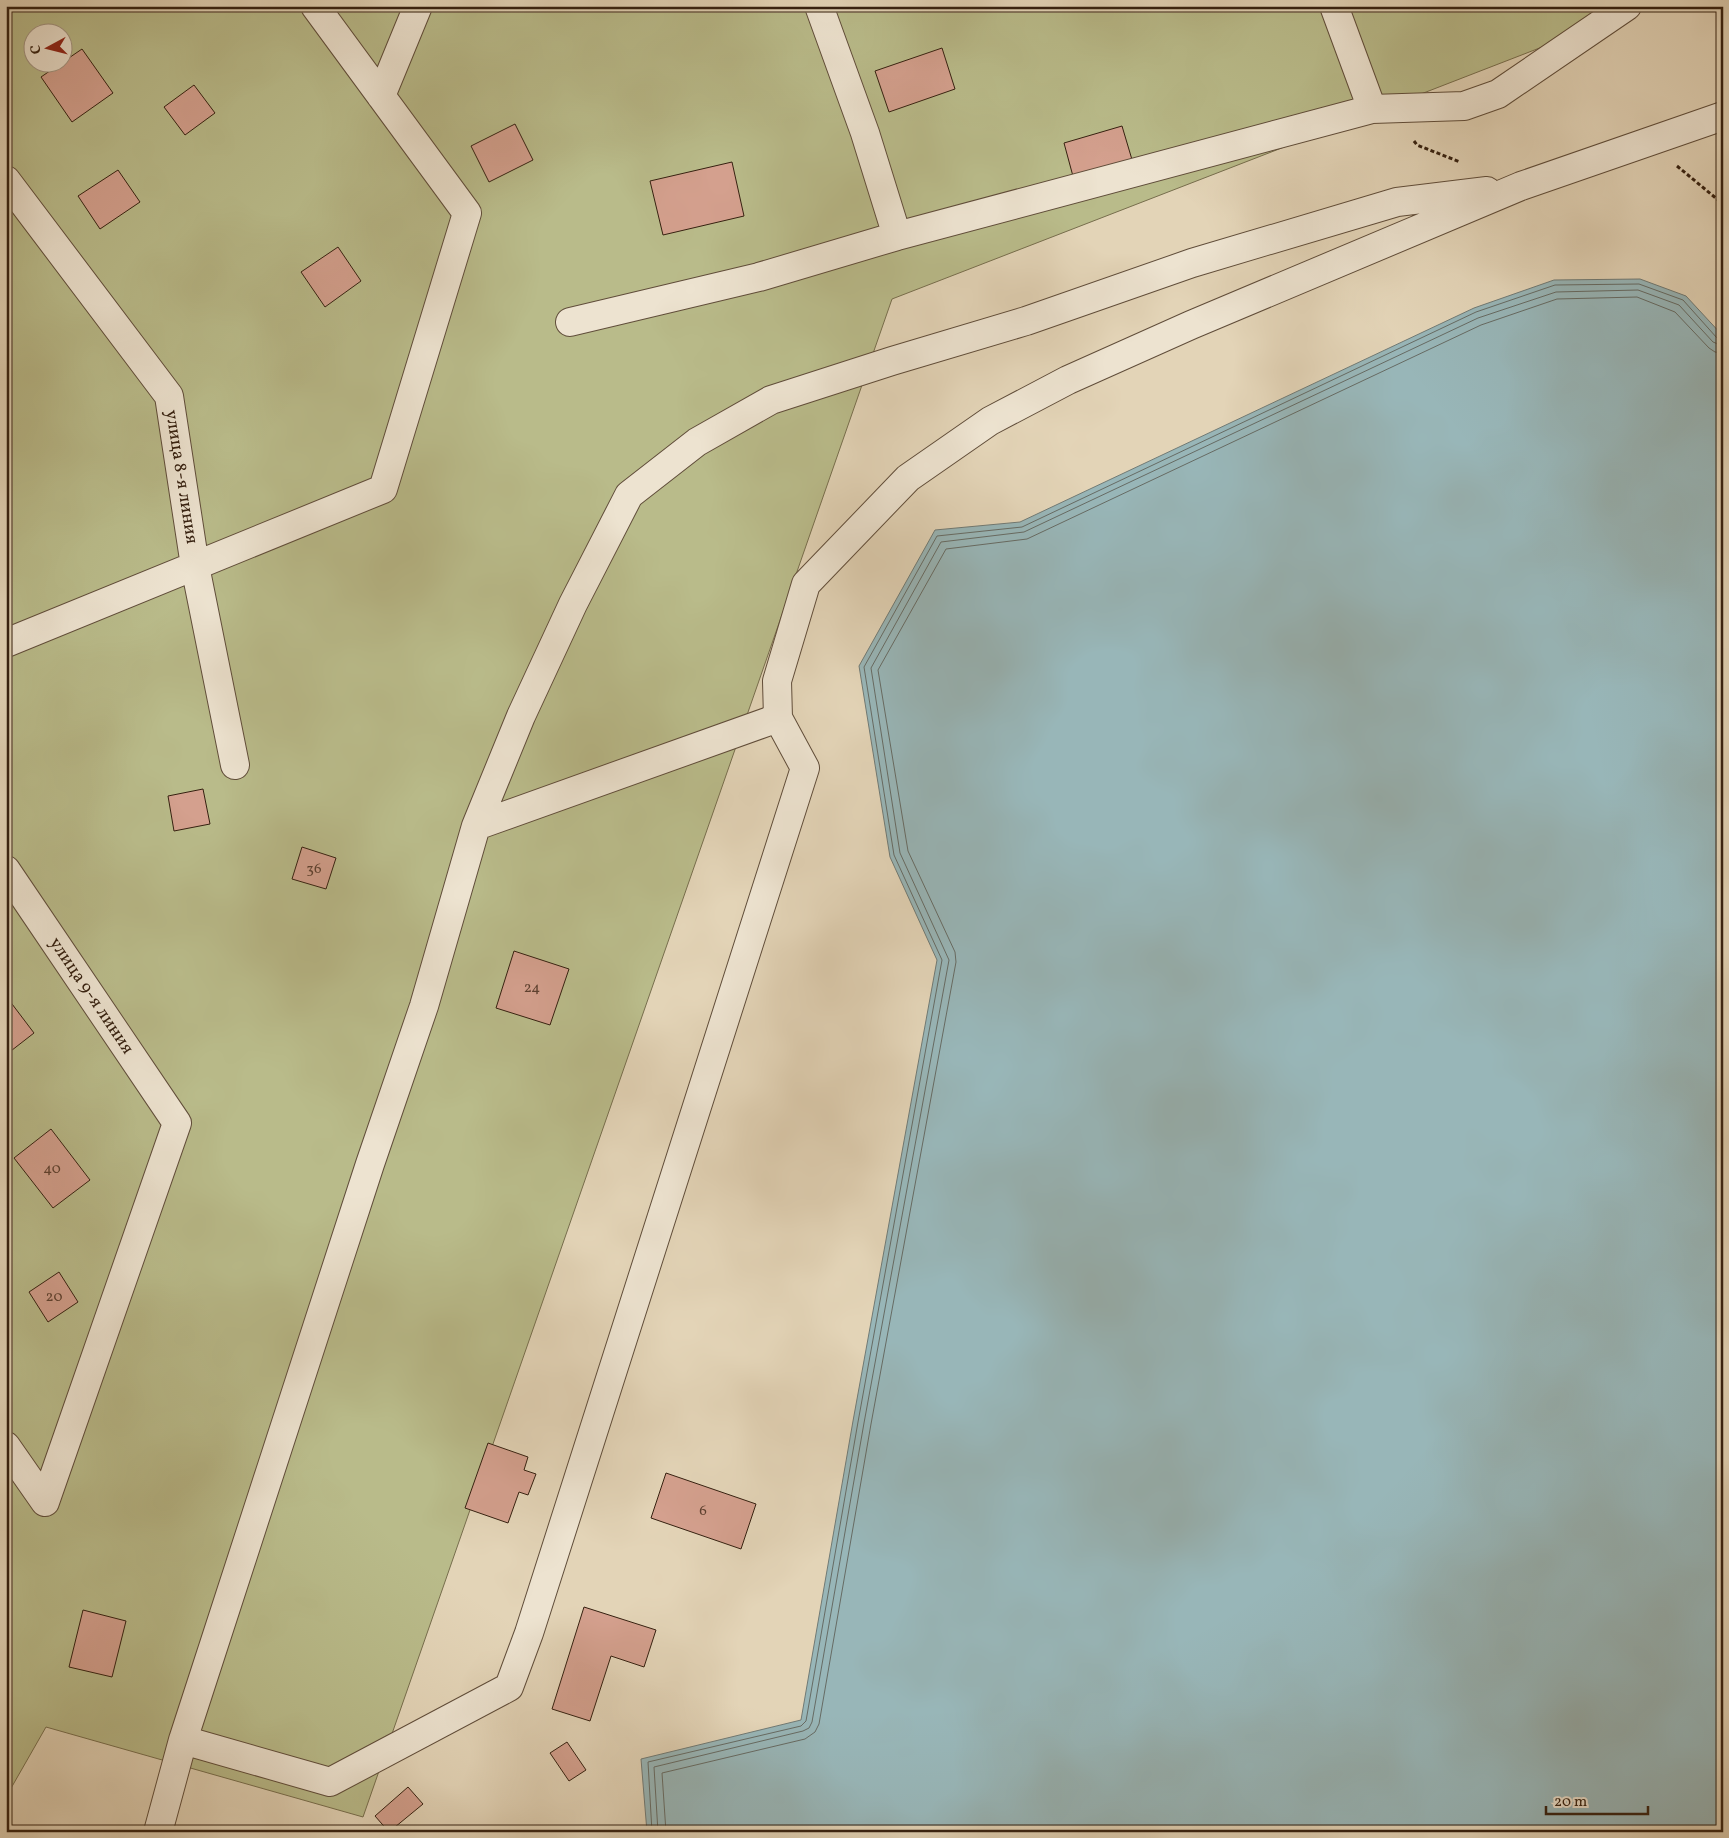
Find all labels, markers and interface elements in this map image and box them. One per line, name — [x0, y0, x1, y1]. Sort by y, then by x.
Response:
north arrow — [22, 22, 72, 72]
text: С — [27, 44, 47, 55]
street label: улица 8-я линия — [158, 408, 204, 546]
house number: 36 — [306, 859, 322, 880]
street label: улица 9-я линия — [43, 933, 139, 1059]
house number: 24 — [524, 978, 540, 999]
house number: 40 — [43, 1159, 61, 1180]
house number: 20 — [46, 1287, 62, 1308]
house number: 6 — [699, 1501, 707, 1522]
scale bar — [1546, 1783, 1649, 1815]
text: 20 m — [1554, 1792, 1587, 1813]

